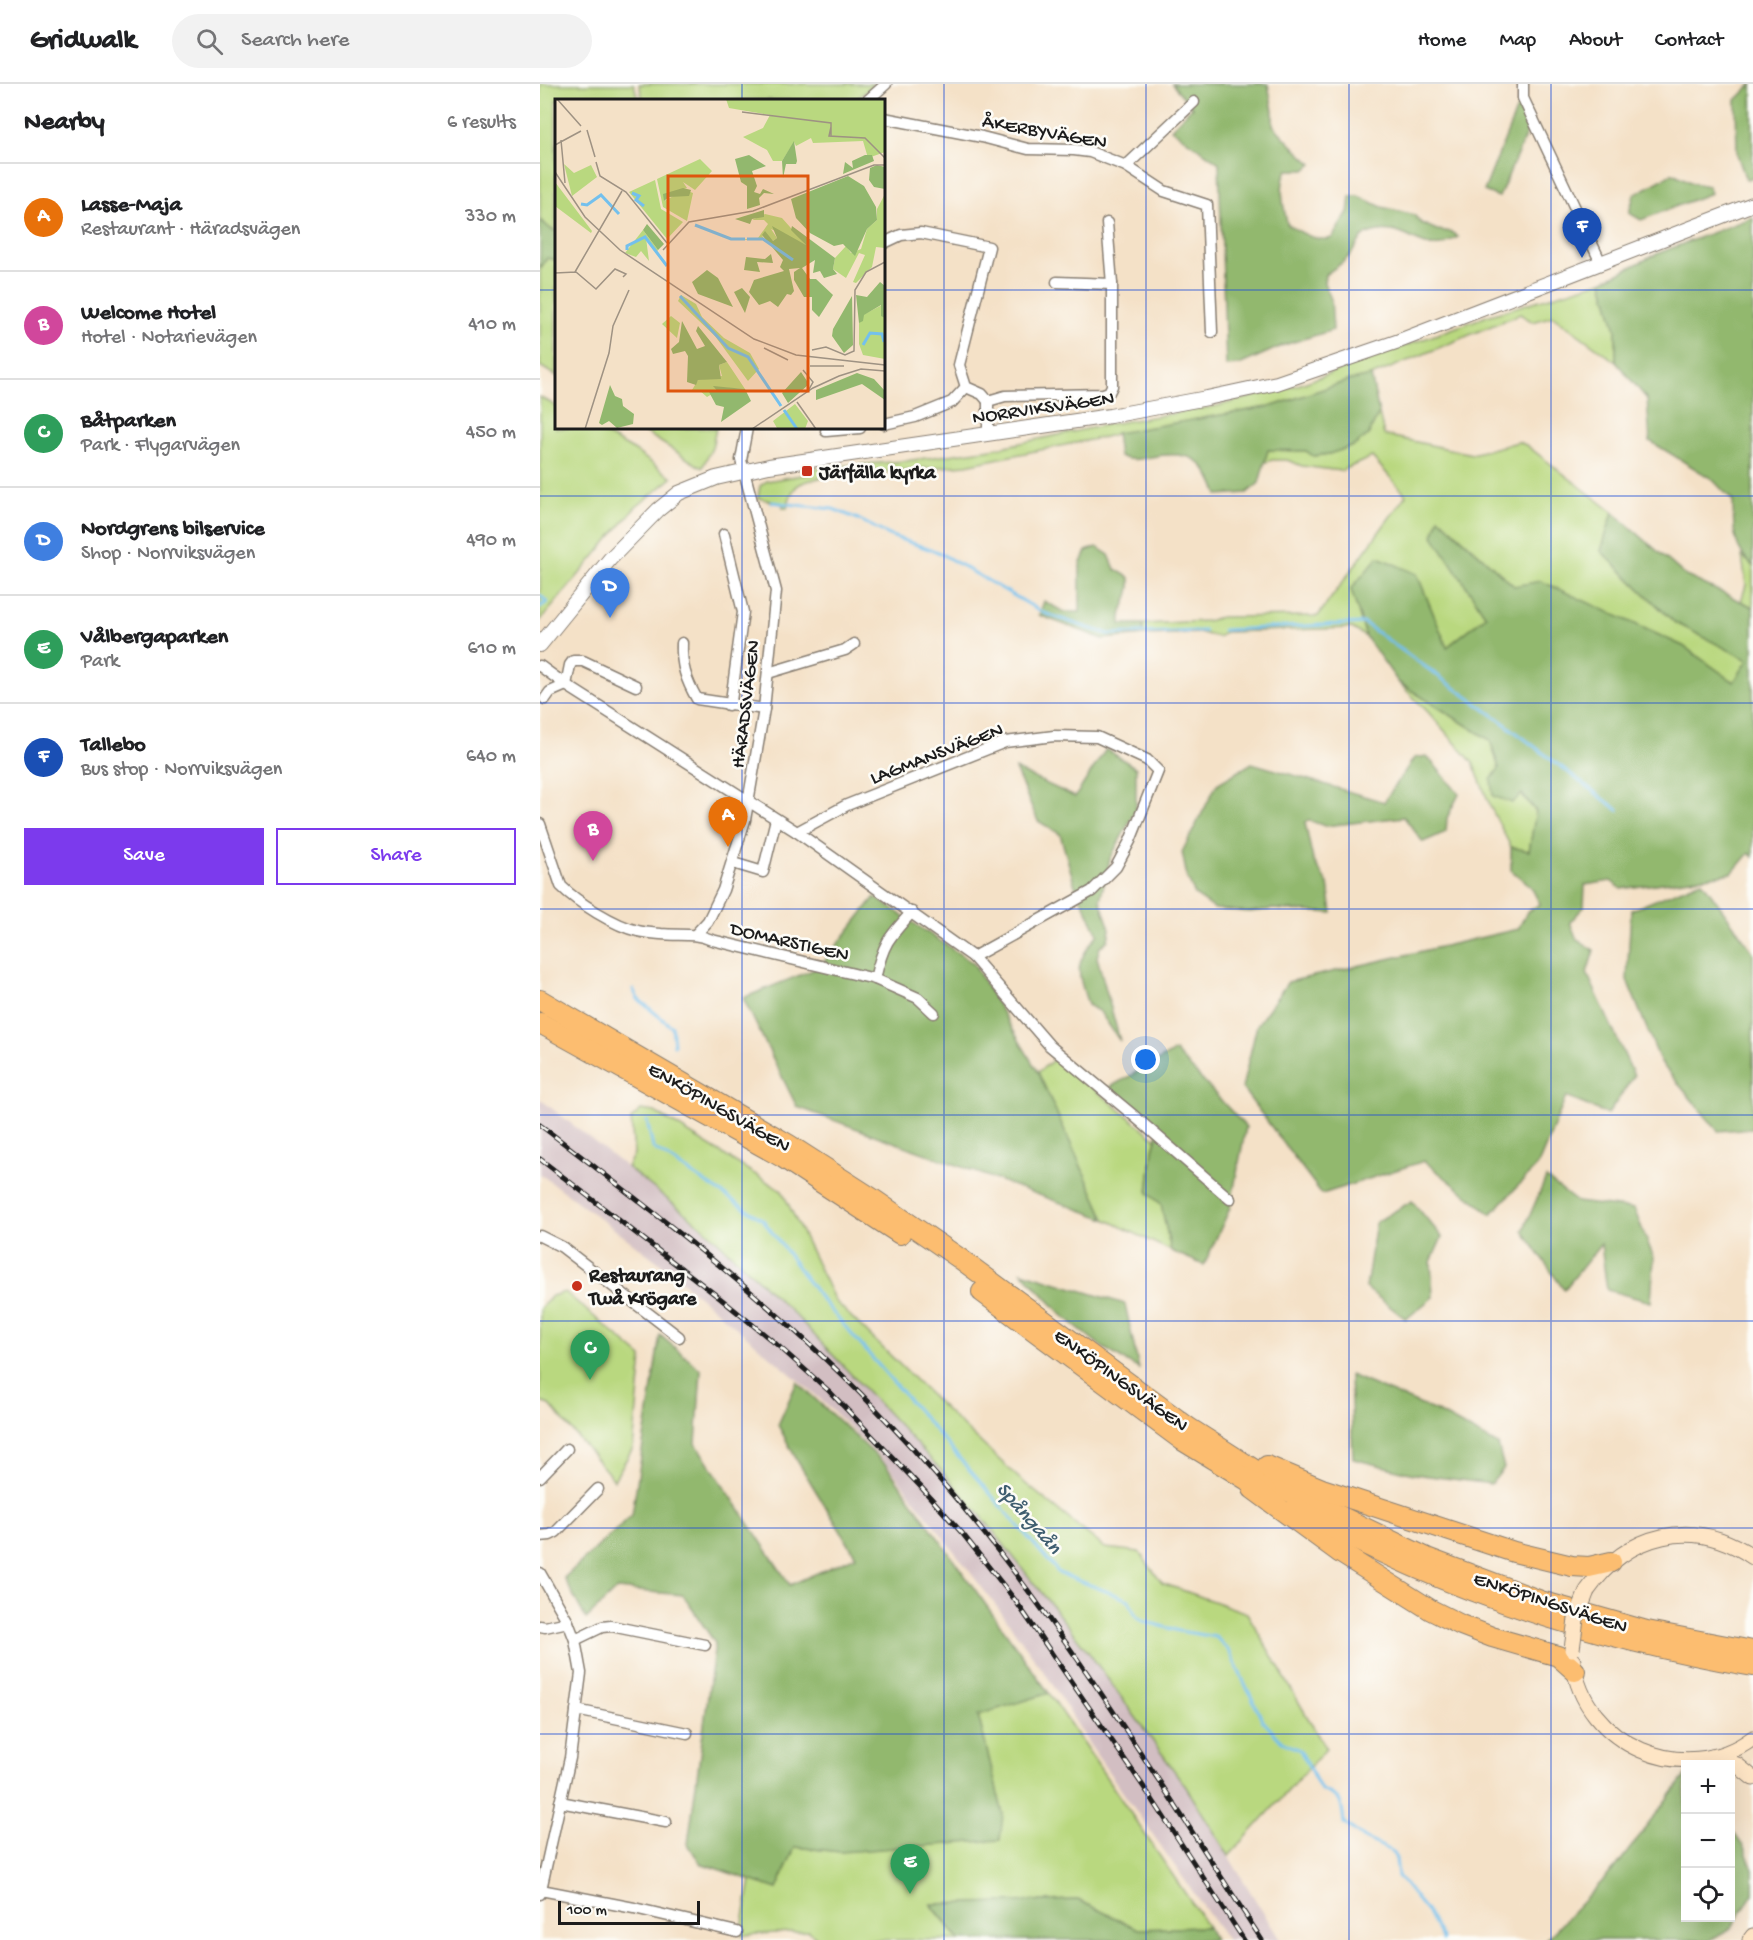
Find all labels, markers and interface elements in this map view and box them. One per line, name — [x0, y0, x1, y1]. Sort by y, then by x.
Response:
search box — [172, 14, 592, 68]
text: Gridwalk — [30, 25, 136, 58]
icon: search — [193, 25, 226, 58]
text: Search here — [241, 28, 349, 54]
text: Home — [1418, 29, 1466, 54]
text: Map — [1499, 29, 1536, 54]
text: About — [1569, 29, 1622, 54]
text: Contact — [1655, 29, 1723, 54]
inset map — [555, 99, 885, 429]
text: Nearby — [24, 108, 105, 139]
street label: ÅKERBYVÄGEN — [980, 108, 1109, 156]
text: 6 results — [447, 112, 516, 135]
text: Lasse-Maja — [81, 193, 182, 219]
text: A — [38, 206, 49, 229]
text: 330 m — [465, 206, 516, 229]
pin: F — [1562, 208, 1602, 258]
text: Restaurant · Häradsvägen — [81, 219, 300, 242]
text: Welcome Hotel — [81, 301, 216, 327]
text: B — [38, 314, 49, 337]
text: 410 m — [468, 314, 516, 337]
text: Hotel · Notarievägen — [81, 327, 257, 350]
street label: NORRVIKSVÄGEN — [971, 388, 1116, 431]
text: Båtparken — [81, 409, 176, 435]
text: C — [38, 422, 49, 445]
text: 450 m — [466, 422, 516, 445]
text: Park · Flygarvägen — [81, 435, 240, 458]
place label: Järfälla kyrka — [818, 463, 936, 486]
marker: Järfälla kyrka — [800, 464, 814, 478]
text: Nordgrens bilservice — [81, 517, 265, 543]
text: D — [37, 530, 50, 553]
text: 490 m — [466, 530, 516, 553]
text: Shop · Norrviksvägen — [81, 543, 255, 566]
pin: D — [590, 568, 630, 618]
text: Vålbergaparken — [81, 625, 228, 651]
text: E — [37, 638, 50, 661]
text: 610 m — [467, 638, 516, 661]
street label: HÄRADSVÄGEN — [728, 639, 767, 770]
text: Park — [81, 651, 119, 674]
street label: LAGMANSVÄGEN — [867, 719, 1007, 791]
text: Tallebo — [81, 733, 146, 759]
text: F — [38, 746, 49, 769]
text: 640 m — [466, 746, 516, 769]
text: Bus stop · Norrviksvägen — [81, 759, 282, 782]
pin: A — [708, 798, 747, 847]
pin: B — [574, 812, 612, 861]
button: Save — [24, 828, 264, 885]
button: Share — [276, 828, 516, 885]
street label: DOMARSTIGEN — [726, 918, 851, 968]
your location — [1131, 1045, 1160, 1074]
street label: ENKÖPINGSVÄGEN — [643, 1059, 793, 1159]
place label: Restaurang Twå Krögare — [587, 1266, 697, 1312]
marker: Restaurang Twå Krögare — [570, 1279, 584, 1293]
street label: ENKÖPINGSVÄGEN — [1048, 1325, 1192, 1438]
pin: C — [571, 1330, 610, 1380]
water label: Spångaån — [989, 1478, 1066, 1561]
street label: ENKÖPINGSVÄGEN — [1470, 1569, 1630, 1640]
map controls — [1681, 1760, 1735, 1922]
button: + — [1681, 1760, 1735, 1814]
button: − — [1681, 1814, 1735, 1868]
pin: E — [890, 1844, 929, 1894]
button: locate — [1681, 1868, 1735, 1922]
scale bar — [558, 1898, 700, 1926]
text: 100 m — [567, 1902, 607, 1921]

